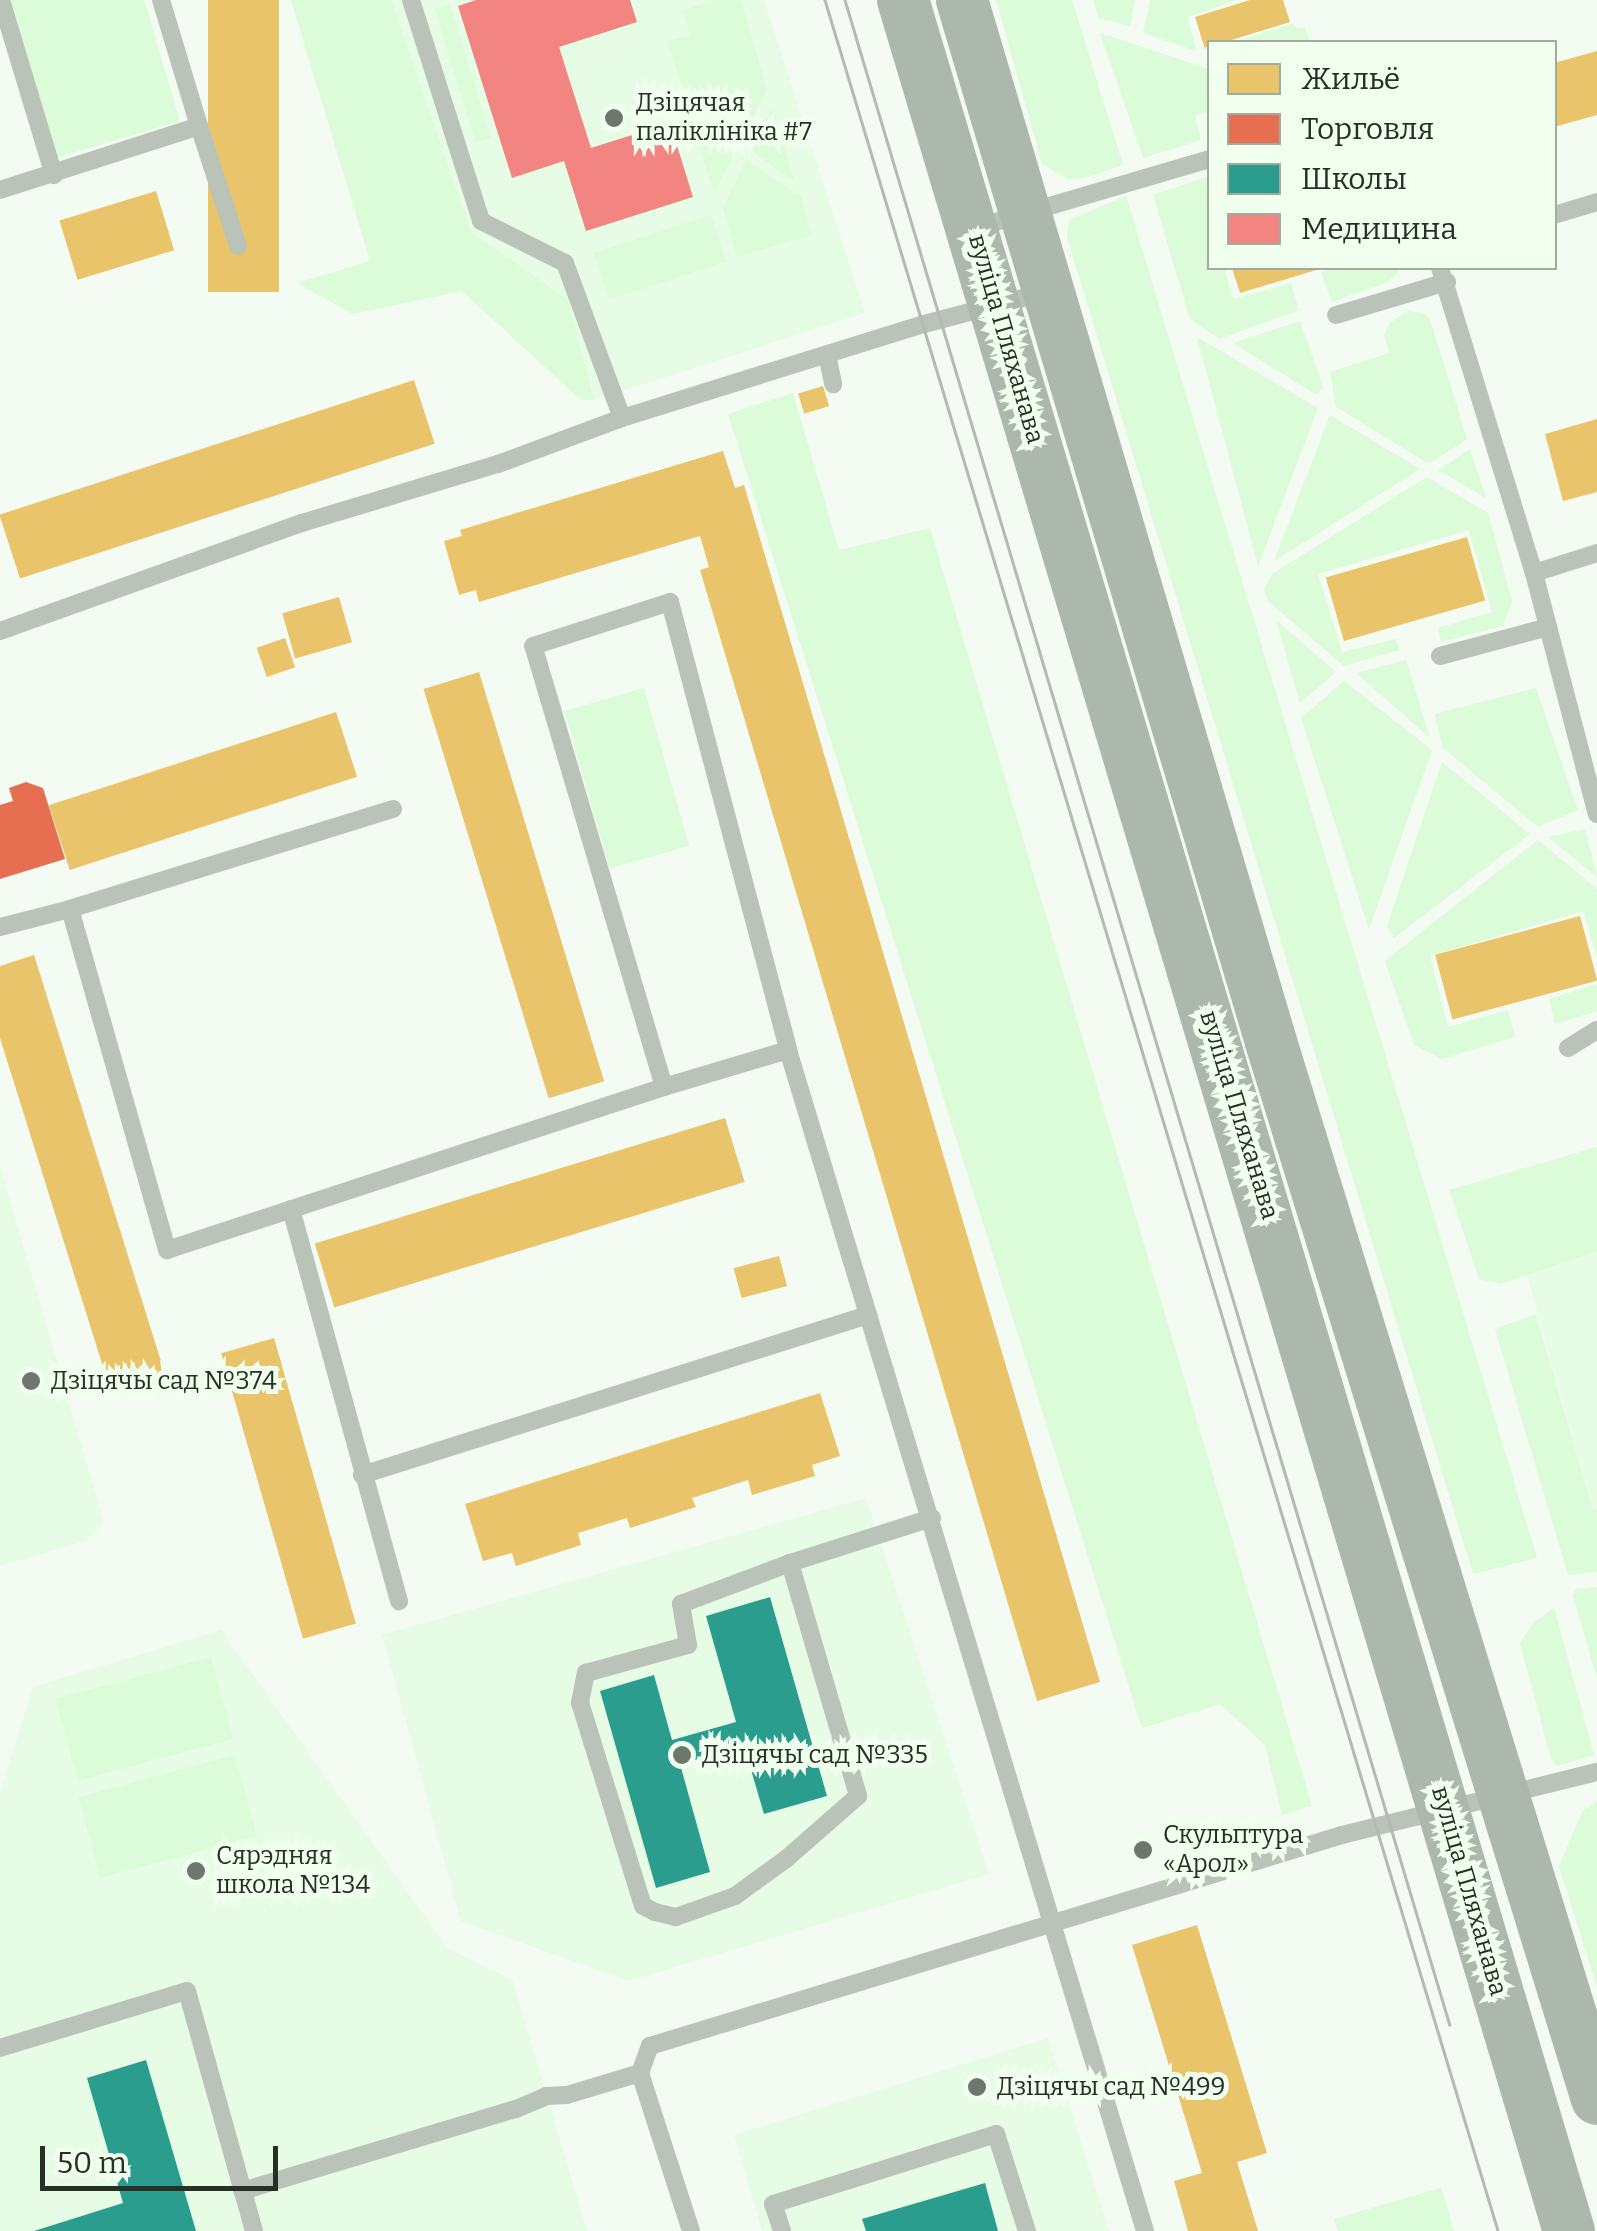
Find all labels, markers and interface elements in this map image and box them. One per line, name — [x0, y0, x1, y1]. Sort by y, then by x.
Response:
legend — [1207, 40, 1557, 270]
text: Жильё — [1301, 61, 1400, 97]
place label: Дзіцячая паліклініка #7 — [636, 89, 812, 148]
marker: Дзіцячая паліклініка #7 — [601, 105, 627, 131]
text: Торговля — [1301, 111, 1434, 147]
text: Школы — [1301, 161, 1407, 197]
text: Медицина — [1301, 211, 1457, 247]
street label: вуліца Пляханава — [962, 231, 1050, 447]
street label: вуліца Пляханава — [1193, 1007, 1285, 1223]
place label: Дзіцячы сад №374 — [51, 1366, 277, 1396]
marker: Дзіцячы сад №374 — [20, 1370, 42, 1392]
place label: Дзіцячы сад №335 — [702, 1740, 928, 1770]
marker: Дзіцячы сад №335 — [671, 1744, 693, 1766]
street label: вуліца Пляханава — [1425, 1783, 1513, 1999]
place label: Скульптура «Арол» — [1163, 1821, 1303, 1880]
marker: Скульптура «Арол» — [1132, 1839, 1154, 1861]
place label: Сярэдняя школа №134 — [216, 1842, 370, 1901]
marker: Сярэдняя школа №134 — [185, 1860, 207, 1882]
place label: Дзіцячы сад №499 — [997, 2072, 1225, 2102]
marker: Дзіцячы сад №499 — [966, 2076, 988, 2098]
scale bar — [45, 2126, 282, 2188]
text: 50 m — [57, 2145, 127, 2181]

